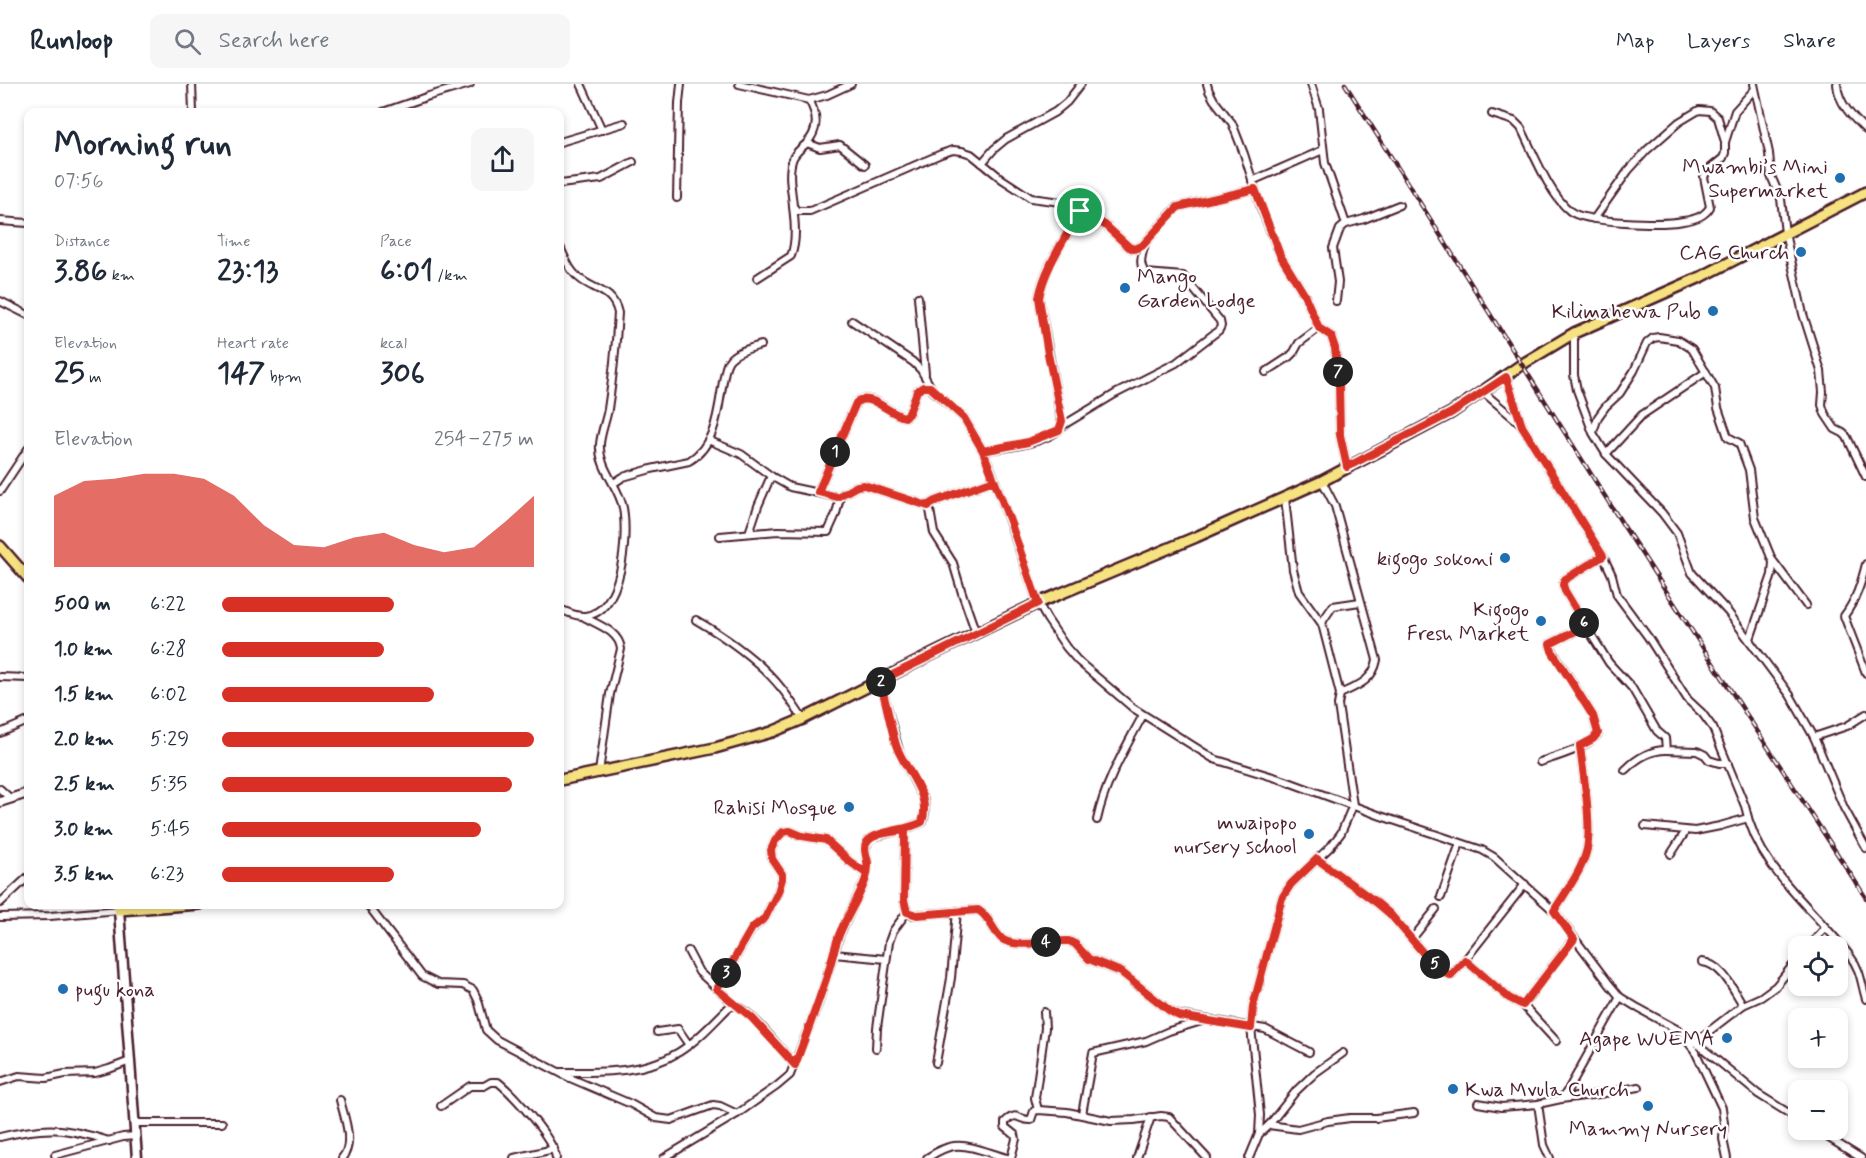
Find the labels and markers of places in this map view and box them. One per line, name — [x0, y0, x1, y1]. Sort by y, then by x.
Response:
place label: Mwambi’s Mini Supermarket — [1682, 153, 1829, 205]
marker: Mwambi’s Mini Supermarket — [1833, 171, 1847, 185]
pin — [1054, 185, 1105, 236]
place label: CAG Church — [1679, 239, 1789, 267]
marker: CAG Church — [1794, 245, 1808, 259]
place label: Mango Garden Lodge — [1137, 263, 1256, 315]
marker: Mango Garden Lodge — [1118, 281, 1132, 295]
place label: Kilimahewa Pub — [1552, 298, 1701, 326]
marker: Kilimahewa Pub — [1706, 304, 1720, 318]
pin: 7 — [1323, 357, 1353, 387]
pin: 1 — [820, 437, 850, 467]
place label: kigogo sokoni — [1377, 545, 1493, 575]
marker: kigogo sokoni — [1498, 551, 1512, 565]
place label: Kigogo Fresh Market — [1407, 596, 1530, 648]
pin: 6 — [1569, 608, 1599, 638]
marker: Kigogo Fresh Market — [1534, 614, 1548, 628]
pin: 2 — [866, 667, 896, 697]
place label: Rahisi Mosque — [713, 794, 837, 822]
marker: Rahisi Mosque — [842, 800, 856, 814]
place label: mwaipopo nursery school — [1174, 809, 1297, 861]
marker: mwaipopo nursery school — [1302, 827, 1316, 841]
pin: 4 — [1031, 927, 1061, 957]
pin: 5 — [1420, 949, 1450, 979]
pin: 3 — [711, 958, 741, 988]
place label: pugu kona — [75, 976, 155, 1006]
marker: pugu kona — [56, 982, 70, 996]
place label: Agape WUEMA — [1579, 1025, 1715, 1053]
marker: Agape WUEMA — [1720, 1031, 1734, 1045]
place label: Kwa Mvula Church — [1465, 1076, 1629, 1104]
marker: Kwa Mvula Church — [1446, 1082, 1460, 1096]
marker: Mammy Nursery — [1641, 1099, 1655, 1113]
place label: Mammy Nursery — [1569, 1115, 1727, 1143]

